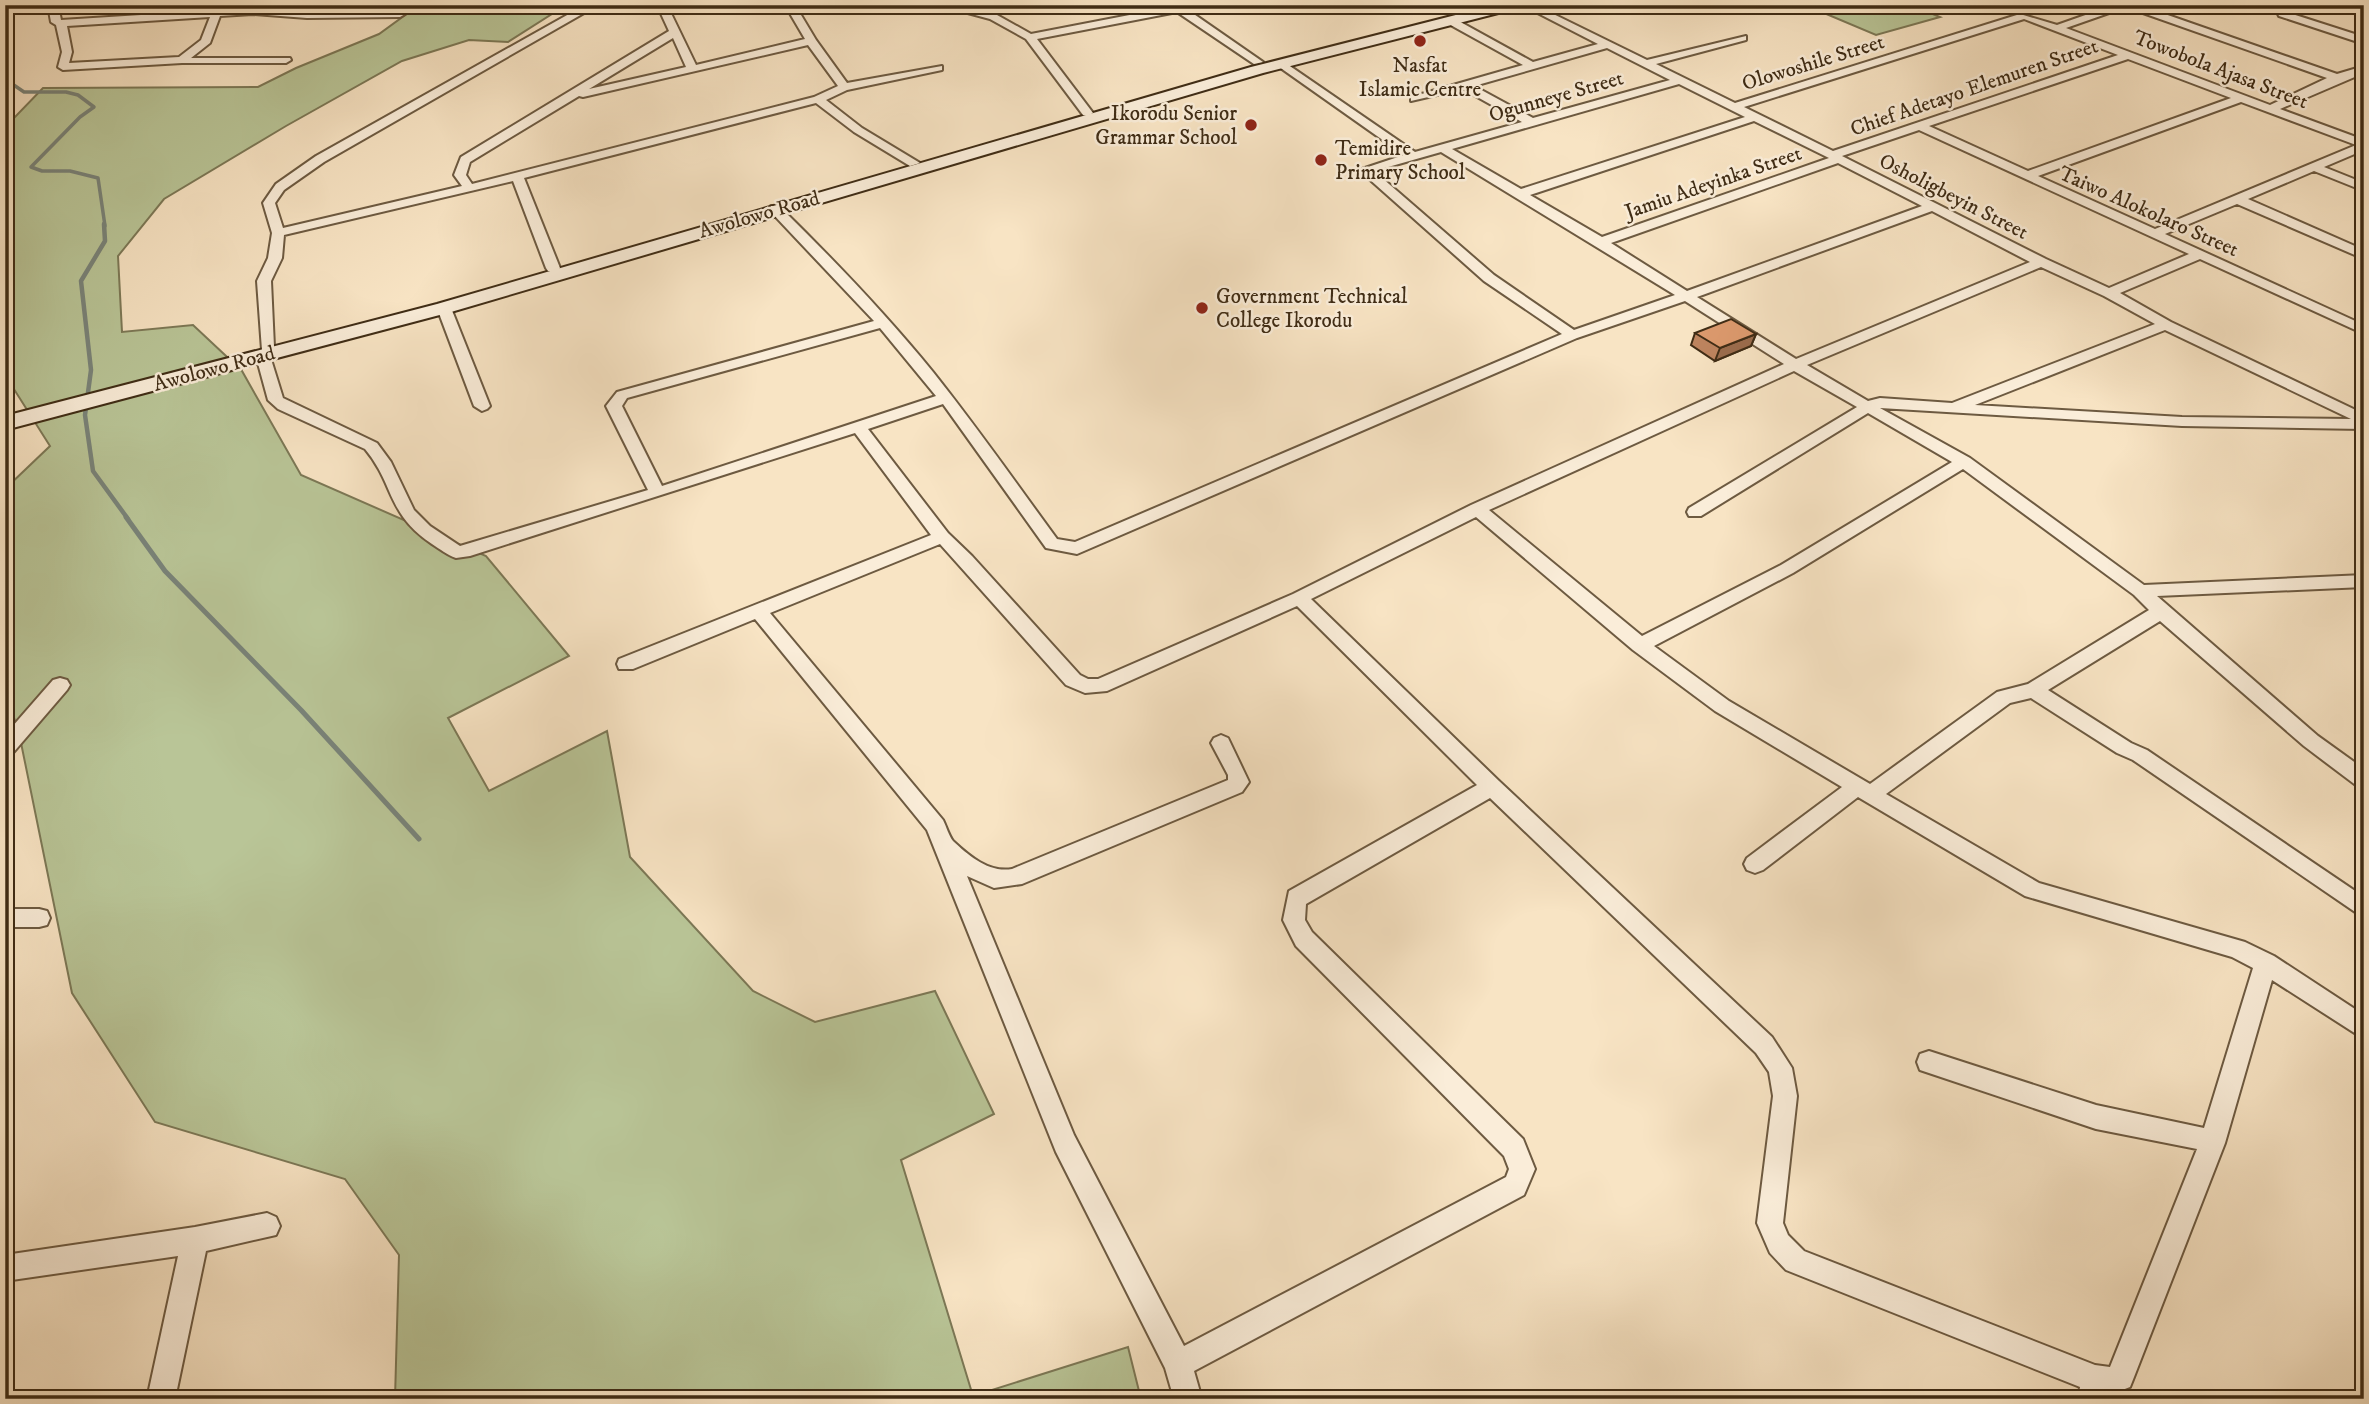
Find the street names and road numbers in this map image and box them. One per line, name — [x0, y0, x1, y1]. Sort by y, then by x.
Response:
street label: Towobola Ajasa Street — [2130, 25, 2312, 115]
street label: Olowoshile Street — [1739, 29, 1888, 97]
street label: Chief Adetayo Elemuren Street — [1847, 33, 2102, 143]
street label: Ogunneye Street — [1486, 65, 1627, 129]
street label: Jamiu Adeyinka Street — [1620, 140, 1805, 226]
street label: Osholigbeyin Street — [1875, 148, 2033, 246]
street label: Taiwo Alokolaro Street — [2055, 161, 2243, 263]
street label: Awolowo Road — [696, 185, 823, 245]
street label: Awolowo Road — [151, 340, 278, 398]

